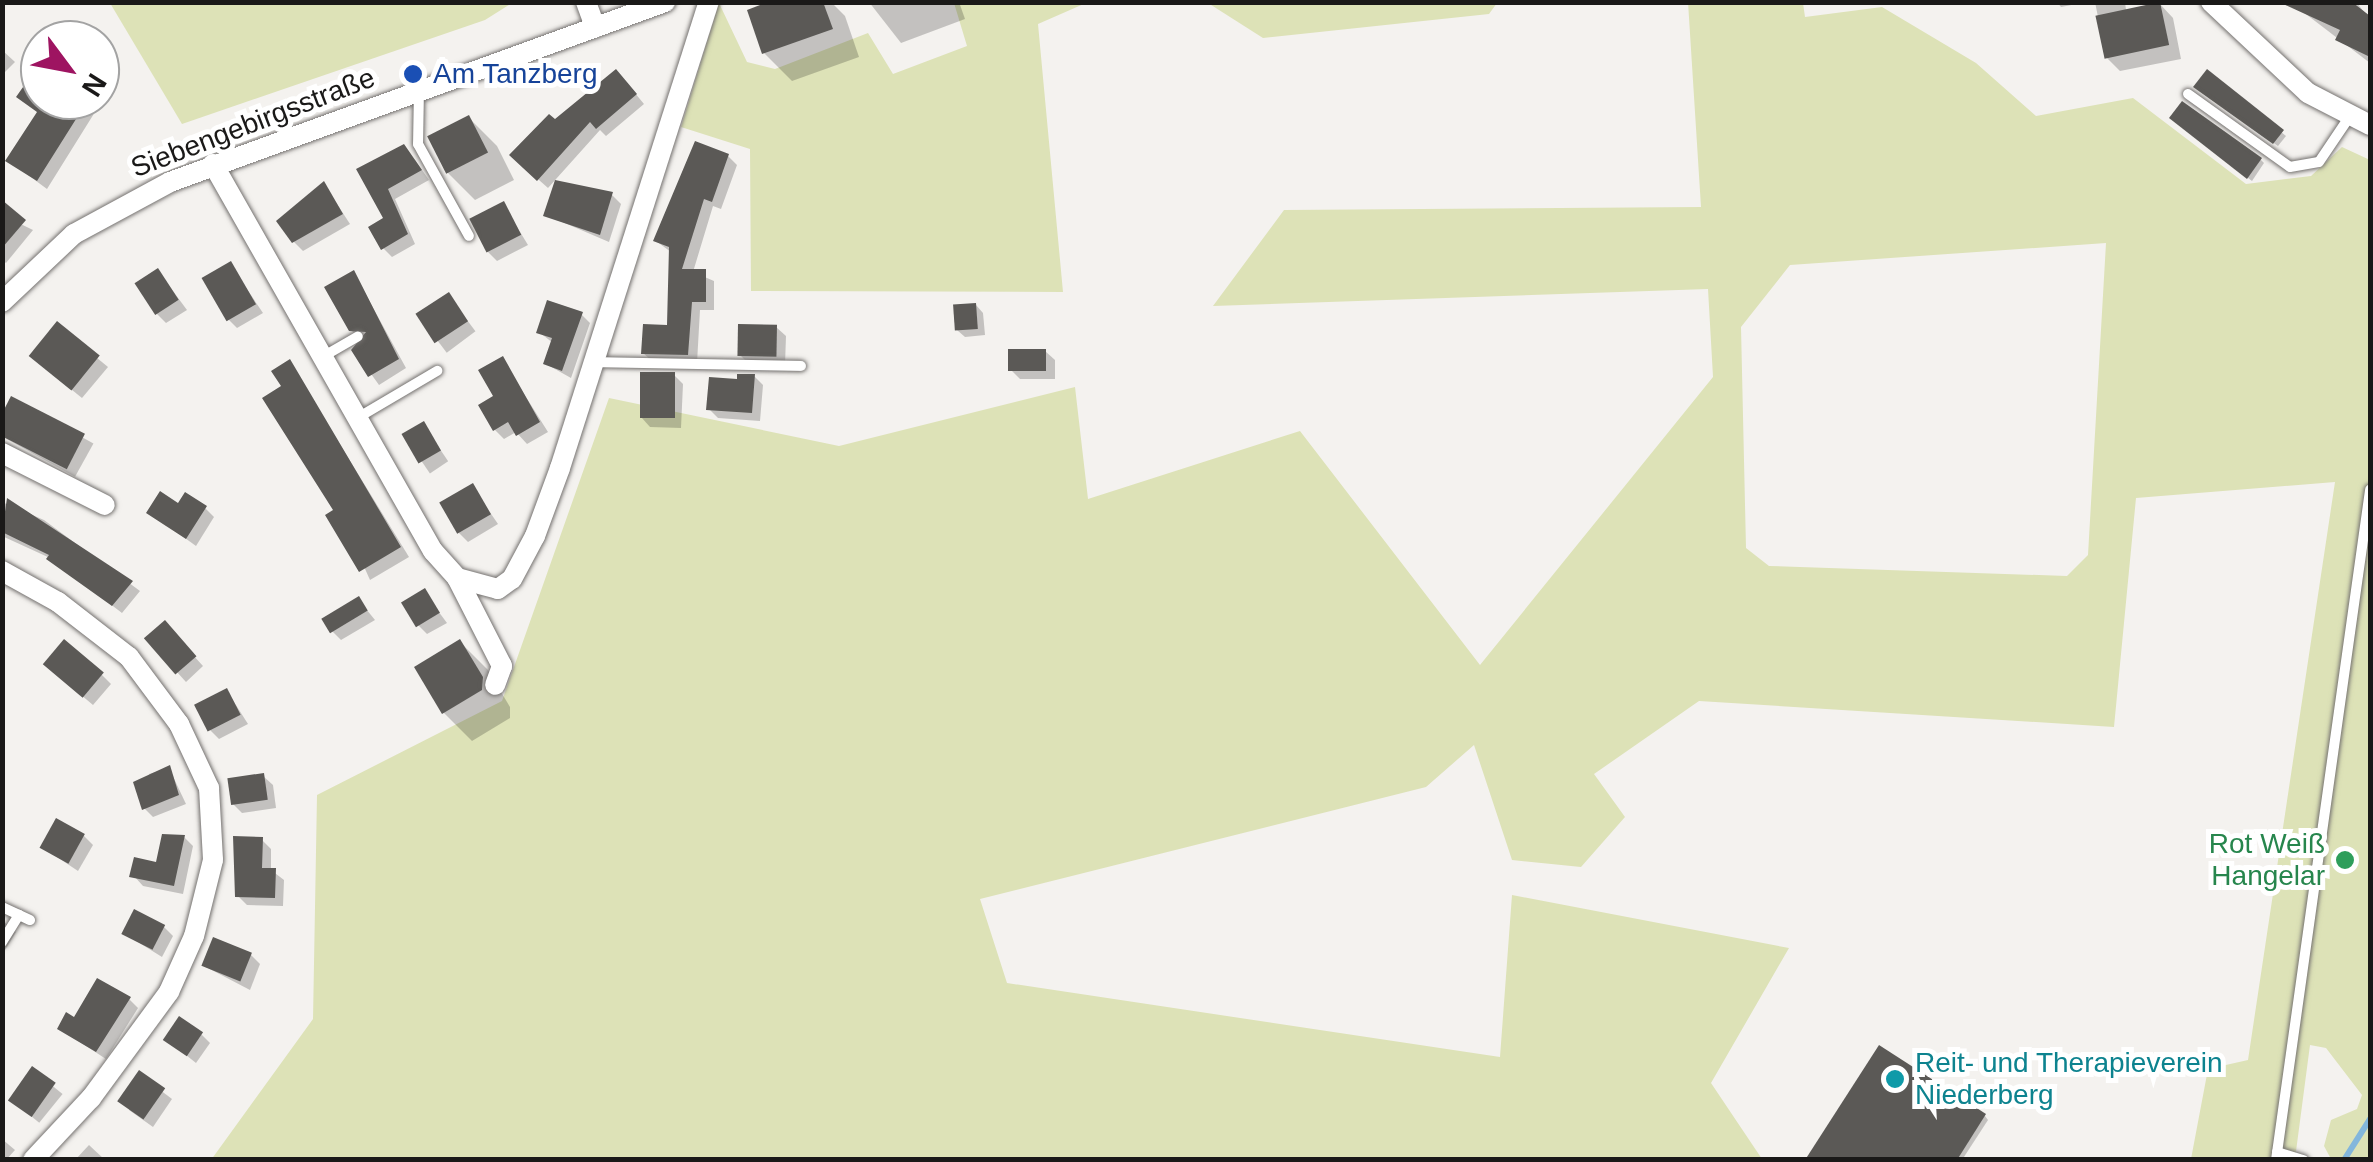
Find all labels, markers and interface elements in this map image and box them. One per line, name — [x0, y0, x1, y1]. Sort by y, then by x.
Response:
north arrow — [20, 20, 120, 120]
place label: Am Tanzberg — [433, 57, 598, 91]
street label: Siebengebirgsstraße — [126, 61, 380, 185]
marker: Am Tanzberg — [402, 63, 424, 85]
text: N — [76, 68, 113, 102]
place label: Rot Weiß Hangelar — [2209, 827, 2325, 893]
marker: Rot Weiß Hangelar — [2334, 849, 2356, 871]
place label: Reit- und Therapieverein Niederberg — [1915, 1046, 2223, 1112]
marker: Reit- und Therapieverein Niederberg — [1884, 1068, 1906, 1090]

